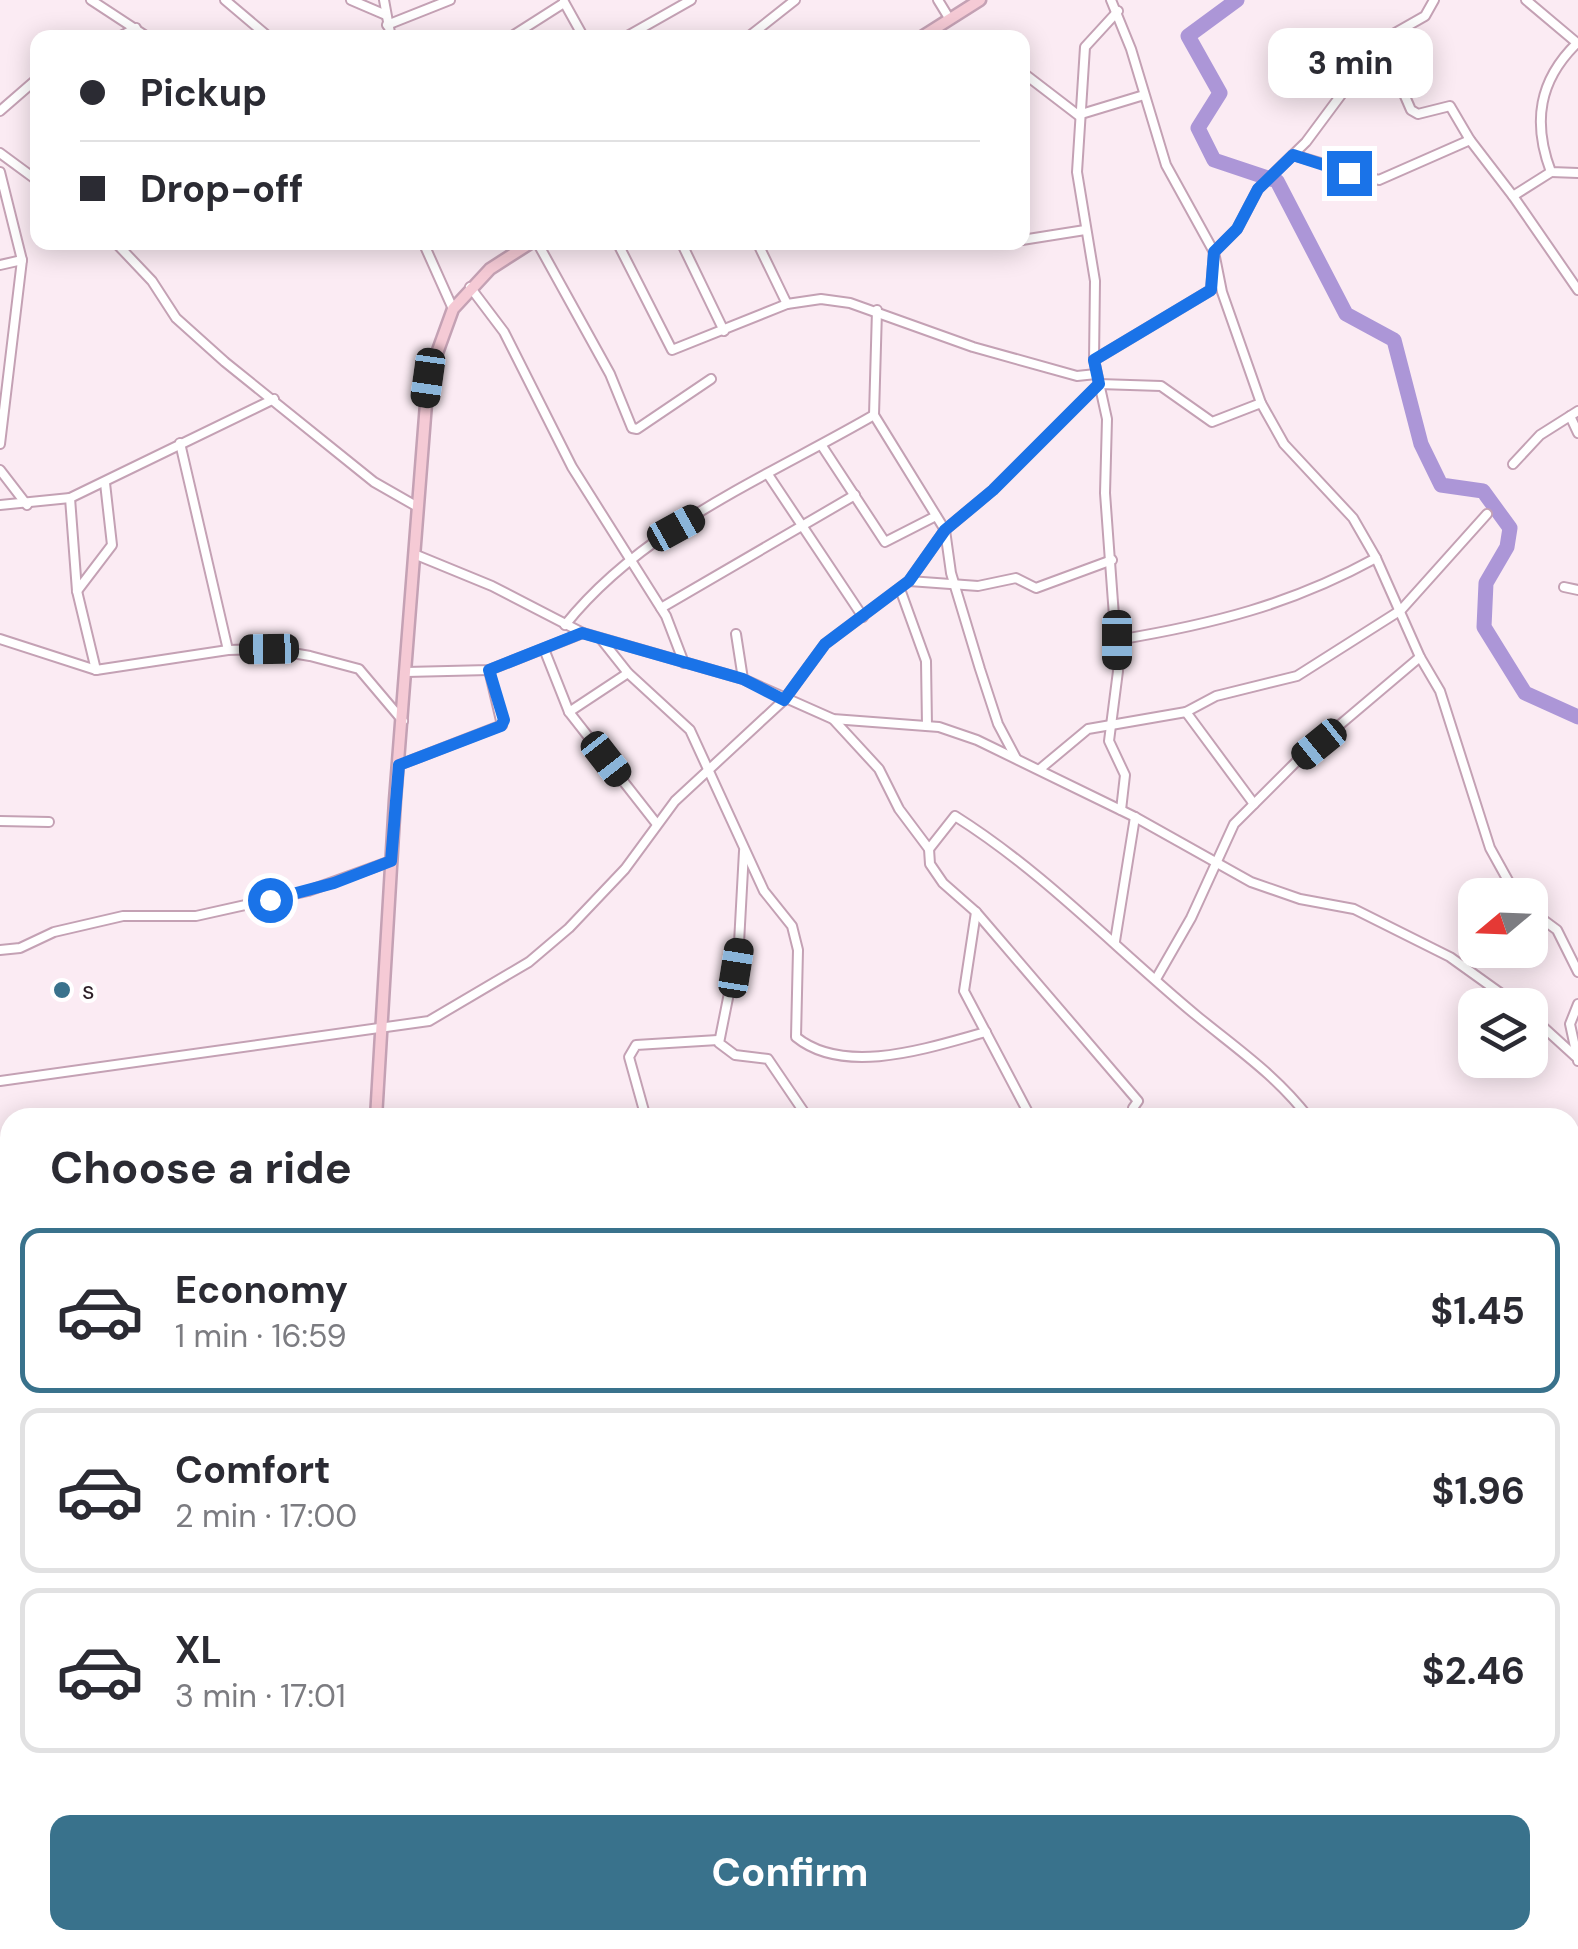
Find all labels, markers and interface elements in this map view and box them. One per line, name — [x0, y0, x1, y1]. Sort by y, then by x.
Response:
callout: 3 min — [1266, 28, 1432, 98]
text: 3 min — [1308, 42, 1393, 84]
text: Pickup — [140, 68, 267, 118]
route end — [1327, 151, 1372, 196]
text: Drop-off — [140, 164, 303, 214]
car — [409, 346, 447, 410]
car — [642, 500, 710, 556]
car — [1102, 610, 1132, 670]
car — [239, 633, 299, 665]
car — [1286, 713, 1352, 775]
car — [576, 726, 636, 792]
route start — [248, 878, 293, 923]
north arrow — [1458, 878, 1548, 968]
map controls — [1458, 878, 1548, 1078]
car — [716, 936, 756, 1000]
place label: s — [82, 974, 95, 1007]
marker: s — [51, 979, 73, 1001]
button: layers — [1458, 988, 1548, 1078]
text: Choose a ride — [50, 1138, 352, 1197]
text: Economy — [175, 1265, 348, 1315]
icon: car — [55, 1266, 145, 1356]
text: $1.45 — [1430, 1286, 1525, 1336]
text: 1 min · 16:59 — [175, 1315, 347, 1357]
text: Comfort — [175, 1445, 331, 1495]
icon: car — [55, 1446, 145, 1536]
text: $1.96 — [1432, 1466, 1525, 1516]
text: 2 min · 17:00 — [175, 1495, 357, 1537]
text: XL — [175, 1625, 222, 1675]
icon: car — [55, 1626, 145, 1716]
text: $2.46 — [1422, 1646, 1525, 1696]
text: 3 min · 17:01 — [175, 1675, 346, 1717]
button: Confirm — [50, 1815, 1530, 1930]

